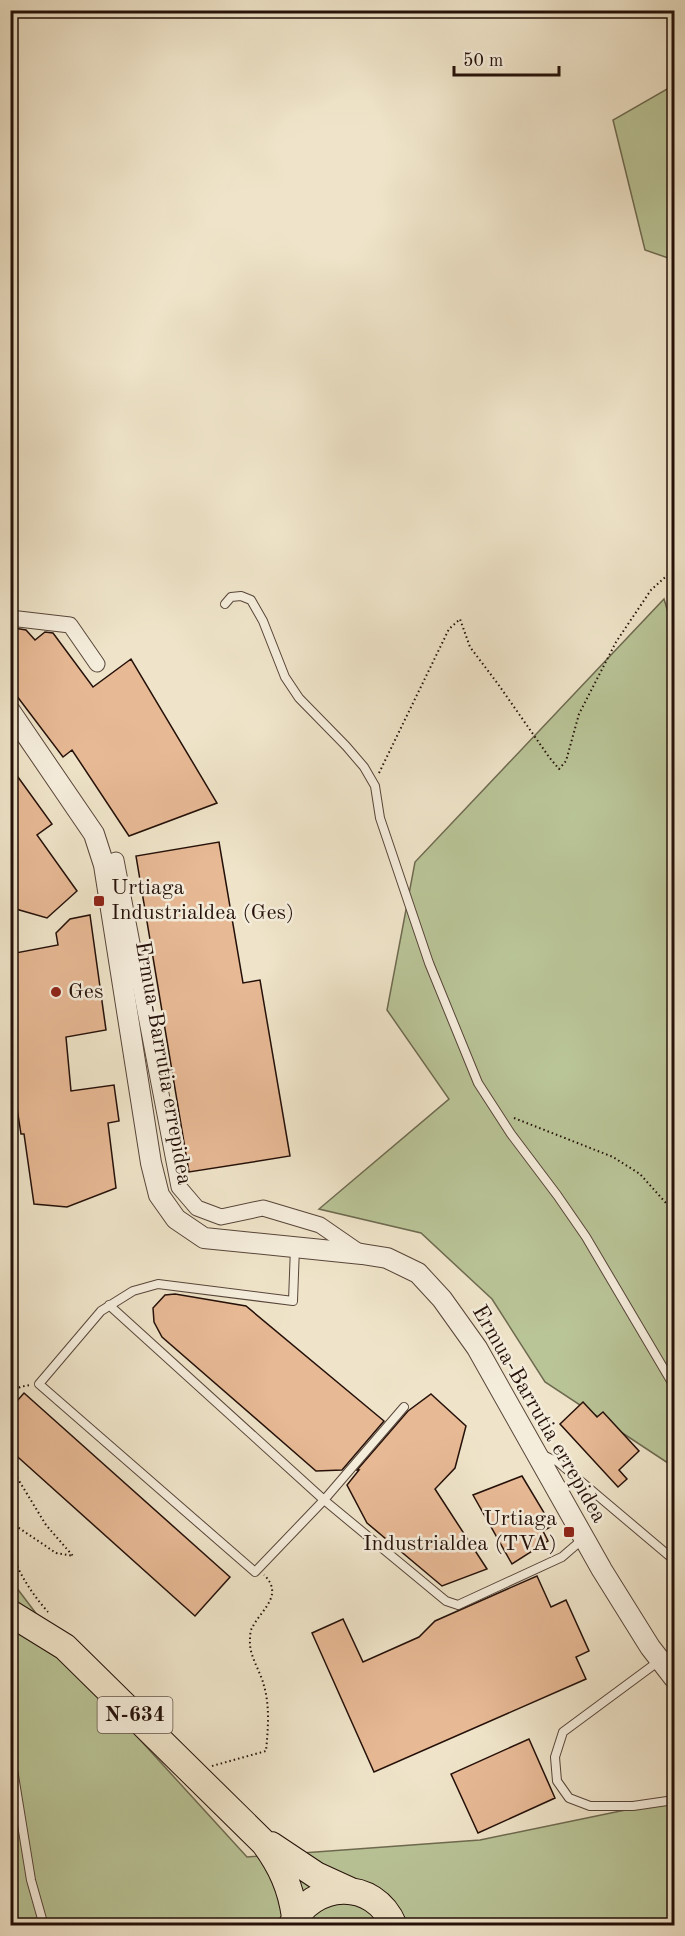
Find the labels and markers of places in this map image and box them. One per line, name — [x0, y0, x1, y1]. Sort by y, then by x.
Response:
place label: Urtiaga Industrialdea (Ges) — [111, 877, 294, 924]
marker: Urtiaga Industrialdea (Ges) — [92, 894, 106, 908]
place label: Ges — [68, 981, 104, 1003]
marker: Ges — [49, 985, 63, 999]
place label: Urtiaga Industrialdea (TVA) — [363, 1508, 557, 1555]
marker: Urtiaga Industrialdea (TVA) — [562, 1525, 576, 1539]

